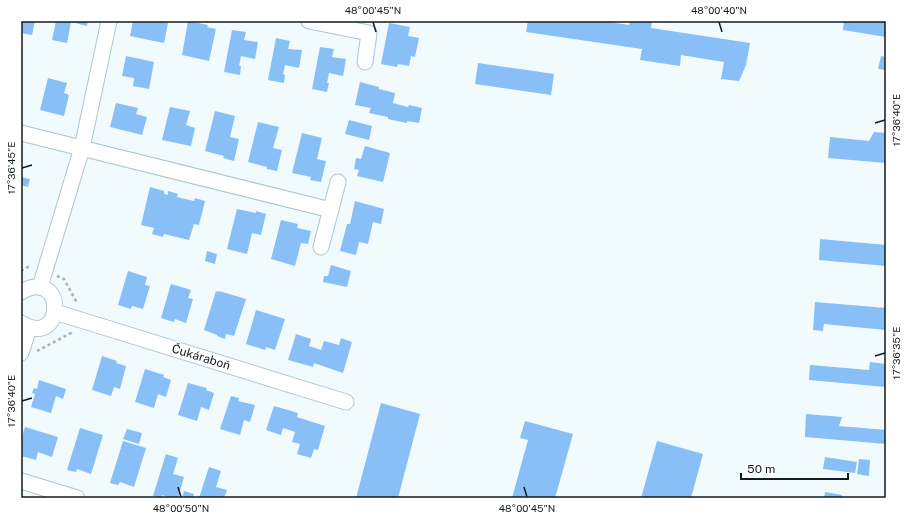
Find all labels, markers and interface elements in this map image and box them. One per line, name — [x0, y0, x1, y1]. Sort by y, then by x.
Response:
text: 48°00'45"N — [345, 4, 401, 16]
text: 48°00'40"N — [691, 4, 747, 16]
text: 17°36'40"E — [890, 94, 902, 146]
text: 17°36'45"E — [5, 142, 17, 194]
text: 17°36'35"E — [890, 327, 902, 379]
street label: Čukáraboň — [170, 341, 232, 373]
text: 17°36'40"E — [5, 375, 17, 427]
scale bar — [741, 455, 848, 481]
text: 50 m — [747, 462, 775, 476]
text: 48°00'50"N — [153, 502, 209, 514]
text: 48°00'45"N — [499, 502, 555, 514]

